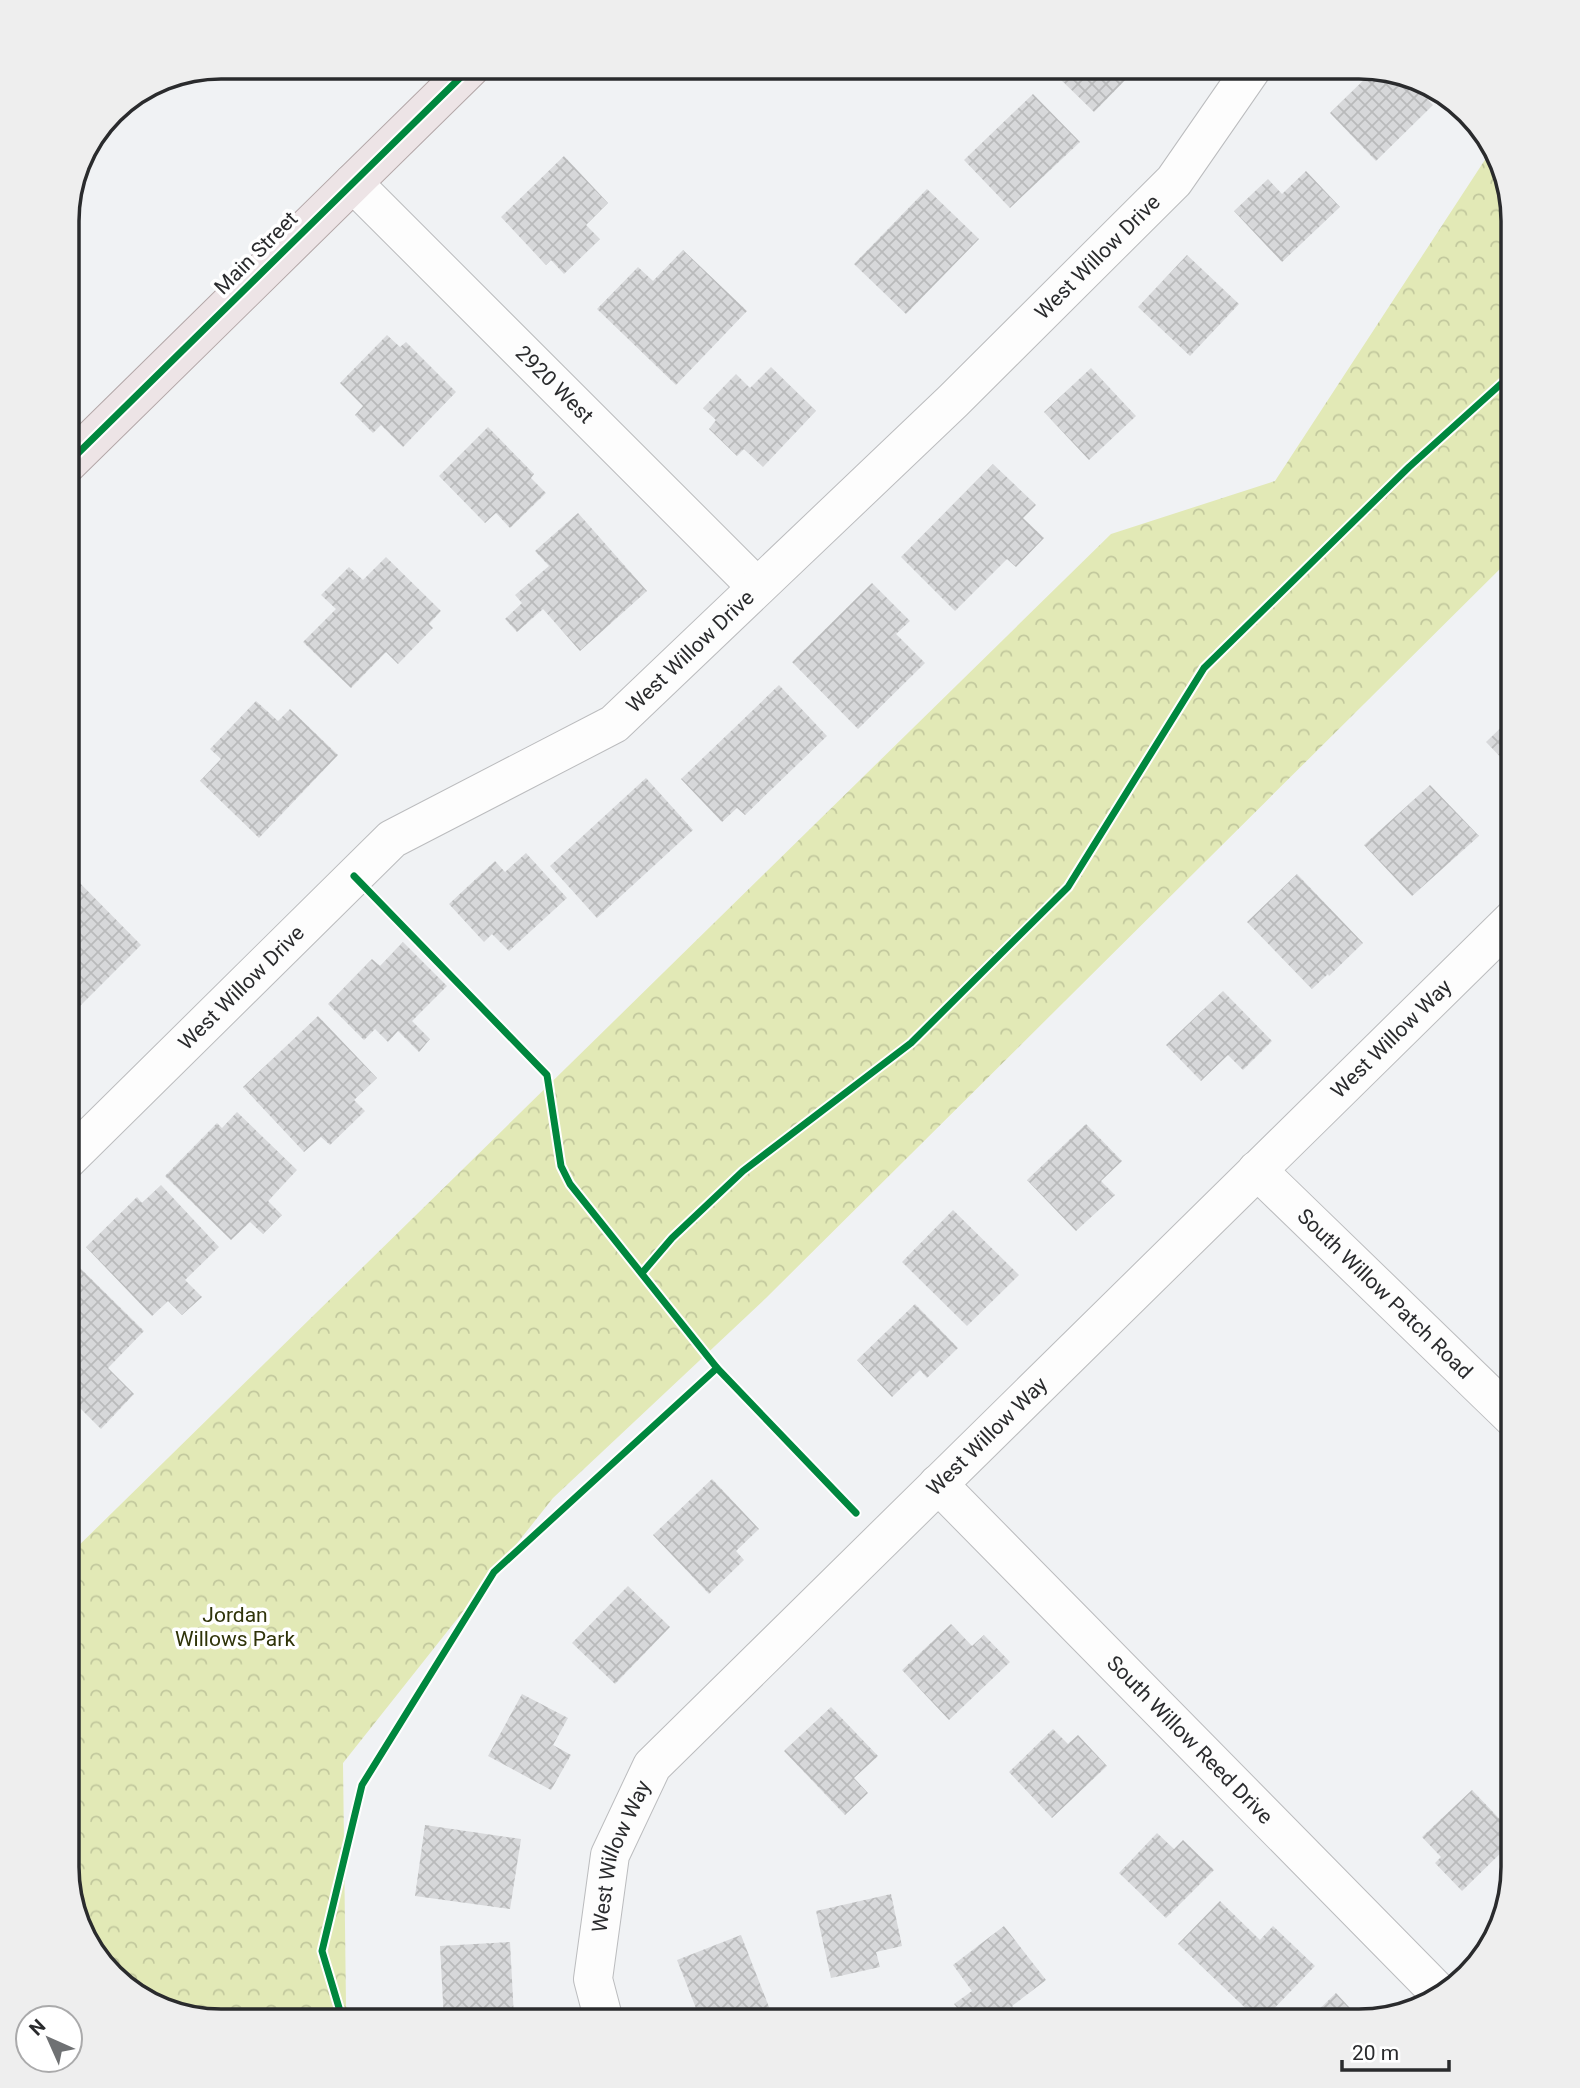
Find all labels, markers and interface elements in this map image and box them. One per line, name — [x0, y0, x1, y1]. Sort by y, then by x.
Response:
street label: West Willow Drive — [1030, 190, 1165, 324]
street label: Main Street — [210, 207, 302, 299]
street label: 2920 West — [511, 341, 598, 428]
street label: West Willow Drive — [622, 585, 759, 718]
street label: West Willow Drive — [174, 921, 309, 1055]
street label: West Willow Way — [1326, 974, 1456, 1103]
street label: South Willow Patch Road — [1292, 1204, 1477, 1384]
street label: West Willow Way — [922, 1372, 1052, 1501]
park label: Jordan Willows Park — [175, 1603, 295, 1651]
street label: South Willow Reed Drive — [1102, 1651, 1278, 1829]
street label: West Willow Way — [588, 1777, 655, 1934]
north arrow — [14, 2004, 84, 2074]
text: N — [24, 2014, 50, 2040]
scale bar — [1342, 2028, 1449, 2072]
text: 20 m — [1352, 2041, 1399, 2065]

